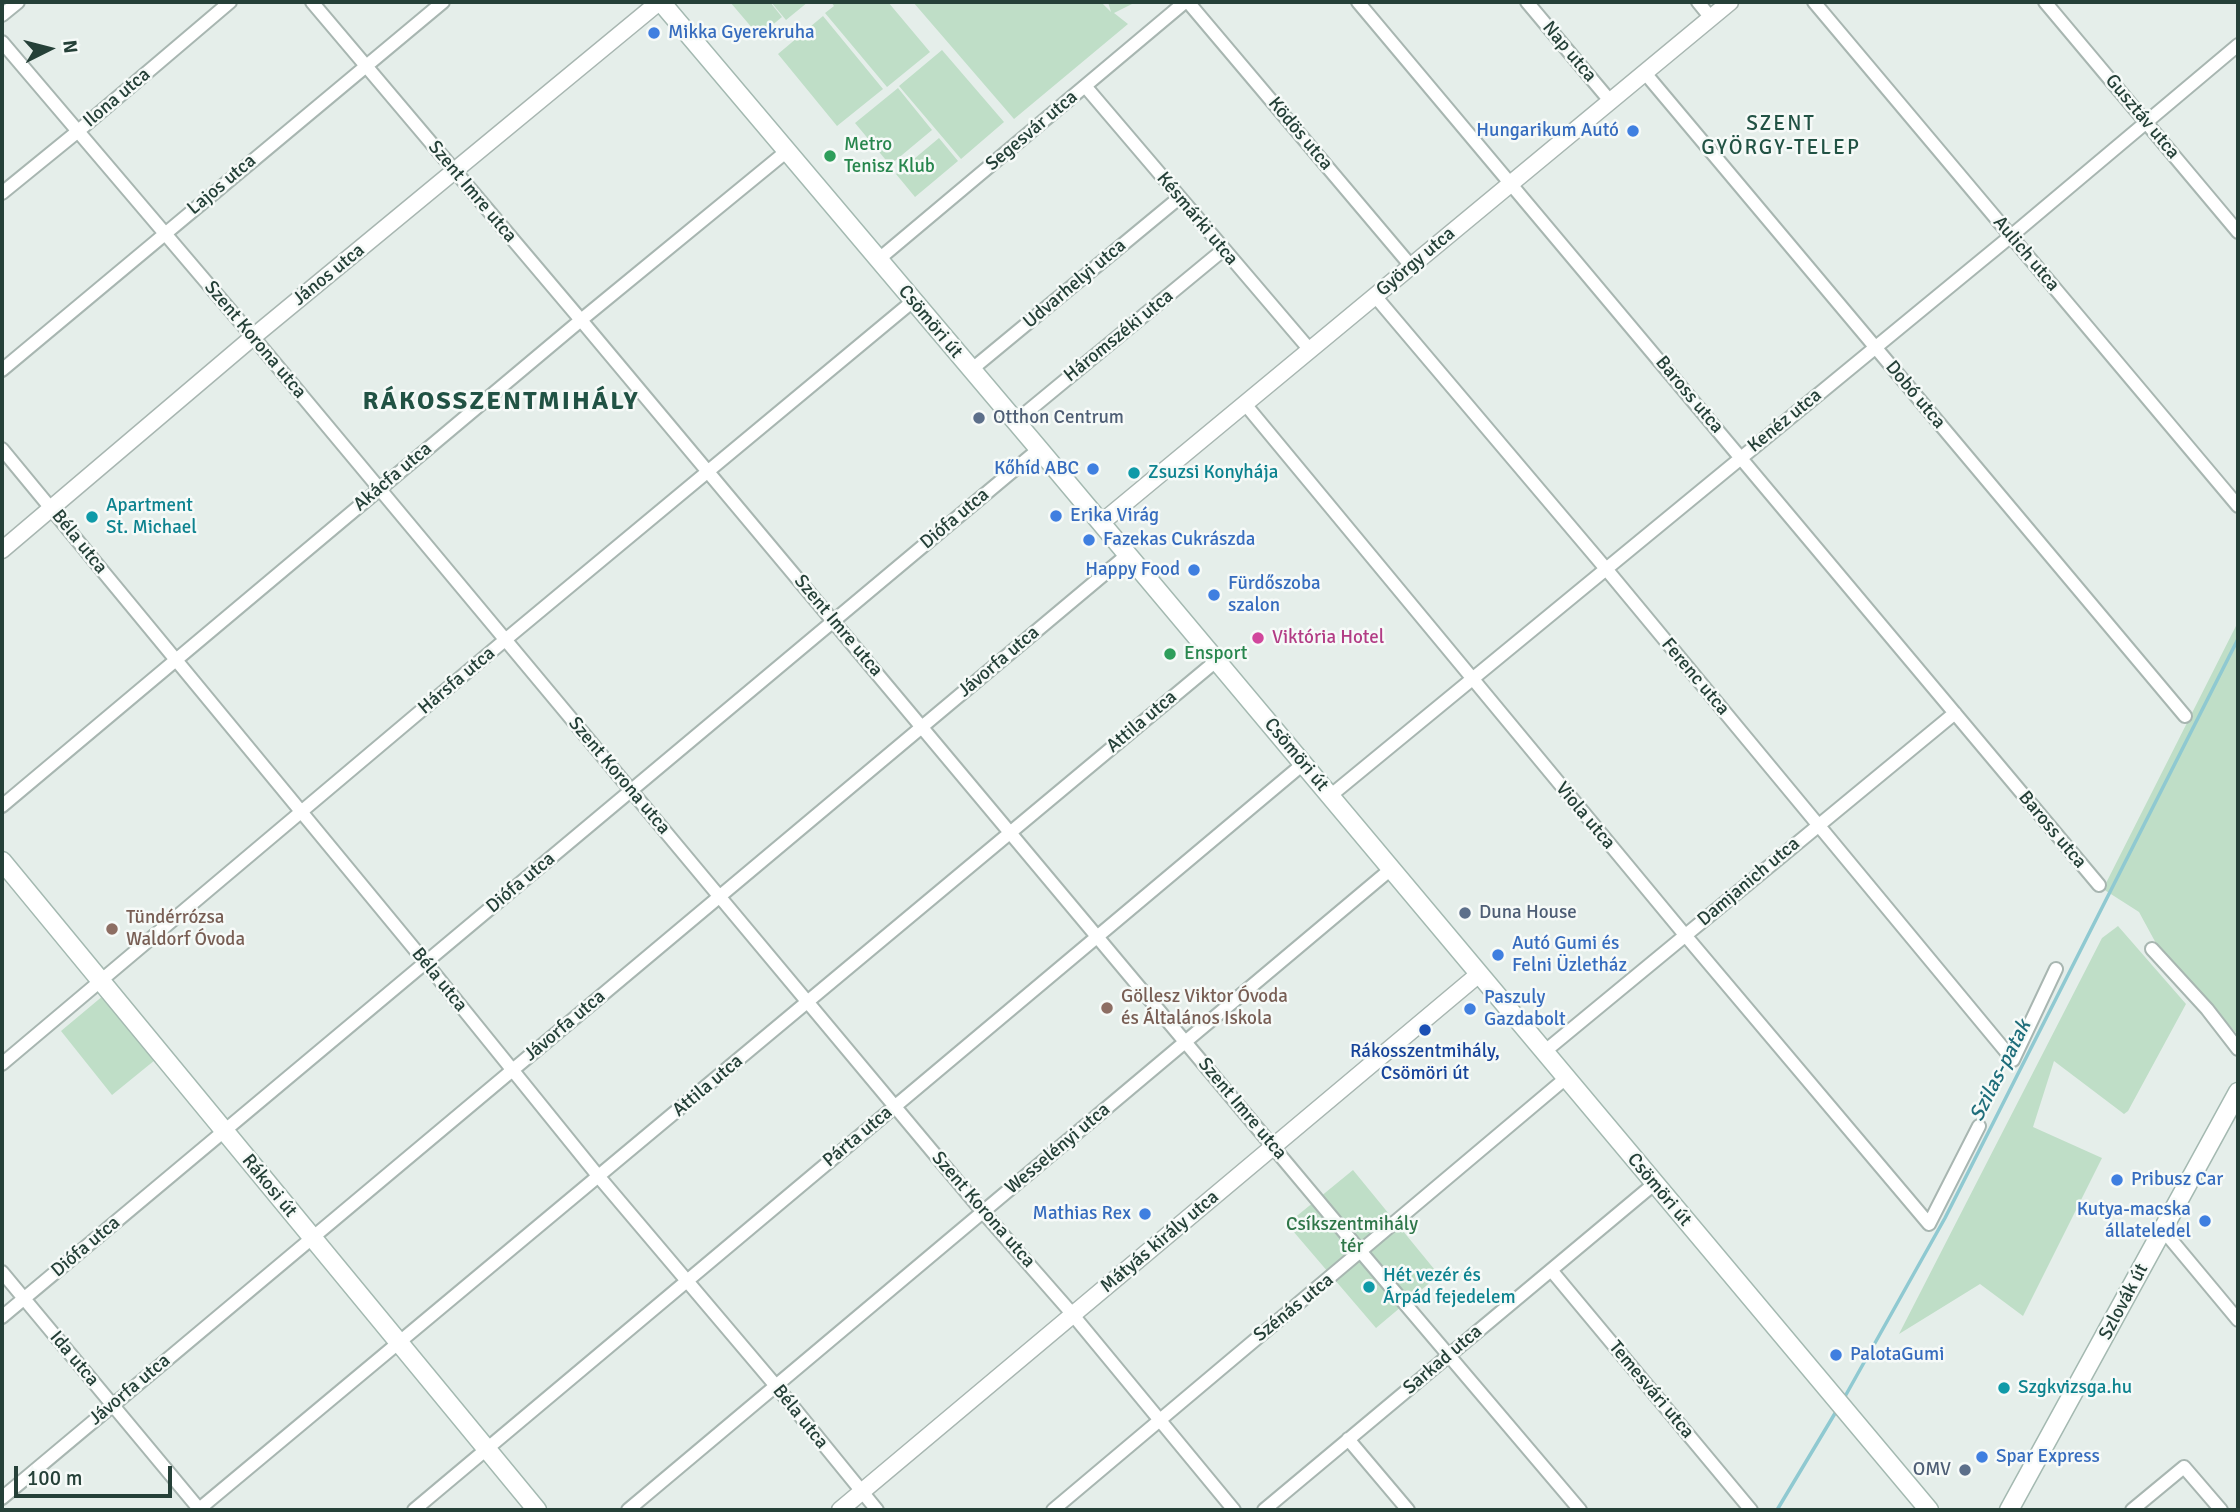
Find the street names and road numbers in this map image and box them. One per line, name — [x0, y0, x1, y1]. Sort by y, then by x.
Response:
street label: Nap utca — [1537, 17, 1601, 87]
street label: Ilona utca — [79, 63, 155, 133]
street label: Gusztáv utca — [2100, 70, 2184, 164]
street label: Segesvár utca — [981, 86, 1083, 176]
street label: Ködös utca — [1263, 93, 1337, 175]
street label: Szent Imre utca — [423, 136, 521, 248]
street label: Lajos utca — [183, 150, 261, 220]
street label: Késmárki utca — [1151, 168, 1243, 270]
street label: Aulich utca — [1988, 212, 2064, 296]
street label: György utca — [1372, 222, 1460, 302]
street label: Udvarhelyi utca — [1019, 234, 1131, 334]
street label: János utca — [288, 239, 370, 311]
street label: Szent Korona utca — [199, 277, 311, 403]
street label: Csömöri út — [893, 281, 967, 363]
street label: Háromszéki utca — [1060, 285, 1178, 387]
street label: Baross utca — [1650, 352, 1728, 438]
street label: Dobó utca — [1880, 356, 1950, 434]
street label: Kenéz utca — [1743, 384, 1827, 458]
street label: Akácfa utca — [349, 438, 437, 516]
street label: Diófa utca — [916, 484, 994, 554]
street label: Béla utca — [46, 505, 112, 579]
street label: Szent Imre utca — [789, 570, 887, 682]
street label: Jávorfa utca — [954, 622, 1044, 702]
street label: Ferenc utca — [1656, 634, 1734, 720]
street label: Hársfa utca — [414, 642, 500, 720]
street label: Attila utca — [1102, 686, 1182, 758]
street label: Szent Korona utca — [563, 713, 675, 839]
street label: Csömöri út — [1259, 714, 1333, 796]
street label: Viola utca — [1550, 778, 1620, 854]
street label: Baross utca — [2013, 787, 2091, 873]
street label: Damjanich utca — [1693, 833, 1805, 931]
street label: Diófa utca — [482, 848, 560, 918]
street label: Béla utca — [406, 943, 472, 1017]
street label: Jávorfa utca — [520, 986, 610, 1066]
street label: Attila utca — [668, 1050, 748, 1122]
street label: Szent Imre utca — [1193, 1053, 1291, 1165]
street label: Wesselényi utca — [1001, 1099, 1115, 1199]
street label: Párta utca — [819, 1101, 897, 1173]
street label: Szent Korona utca — [926, 1147, 1040, 1273]
street label: Csömöri út — [1622, 1149, 1696, 1231]
street label: Rákosi út — [237, 1150, 301, 1222]
street label: Mátyás király utca — [1096, 1186, 1224, 1298]
street label: Diófa utca — [47, 1212, 125, 1282]
street label: Szlovák út — [2094, 1260, 2154, 1344]
street label: Szénás utca — [1249, 1269, 1339, 1347]
street label: Sarkad utca — [1399, 1320, 1487, 1400]
street label: Ida utca — [44, 1327, 104, 1391]
street label: Temesvári utca — [1604, 1336, 1698, 1444]
street label: Jávorfa utca — [85, 1350, 175, 1430]
street label: Béla utca — [767, 1380, 833, 1454]

